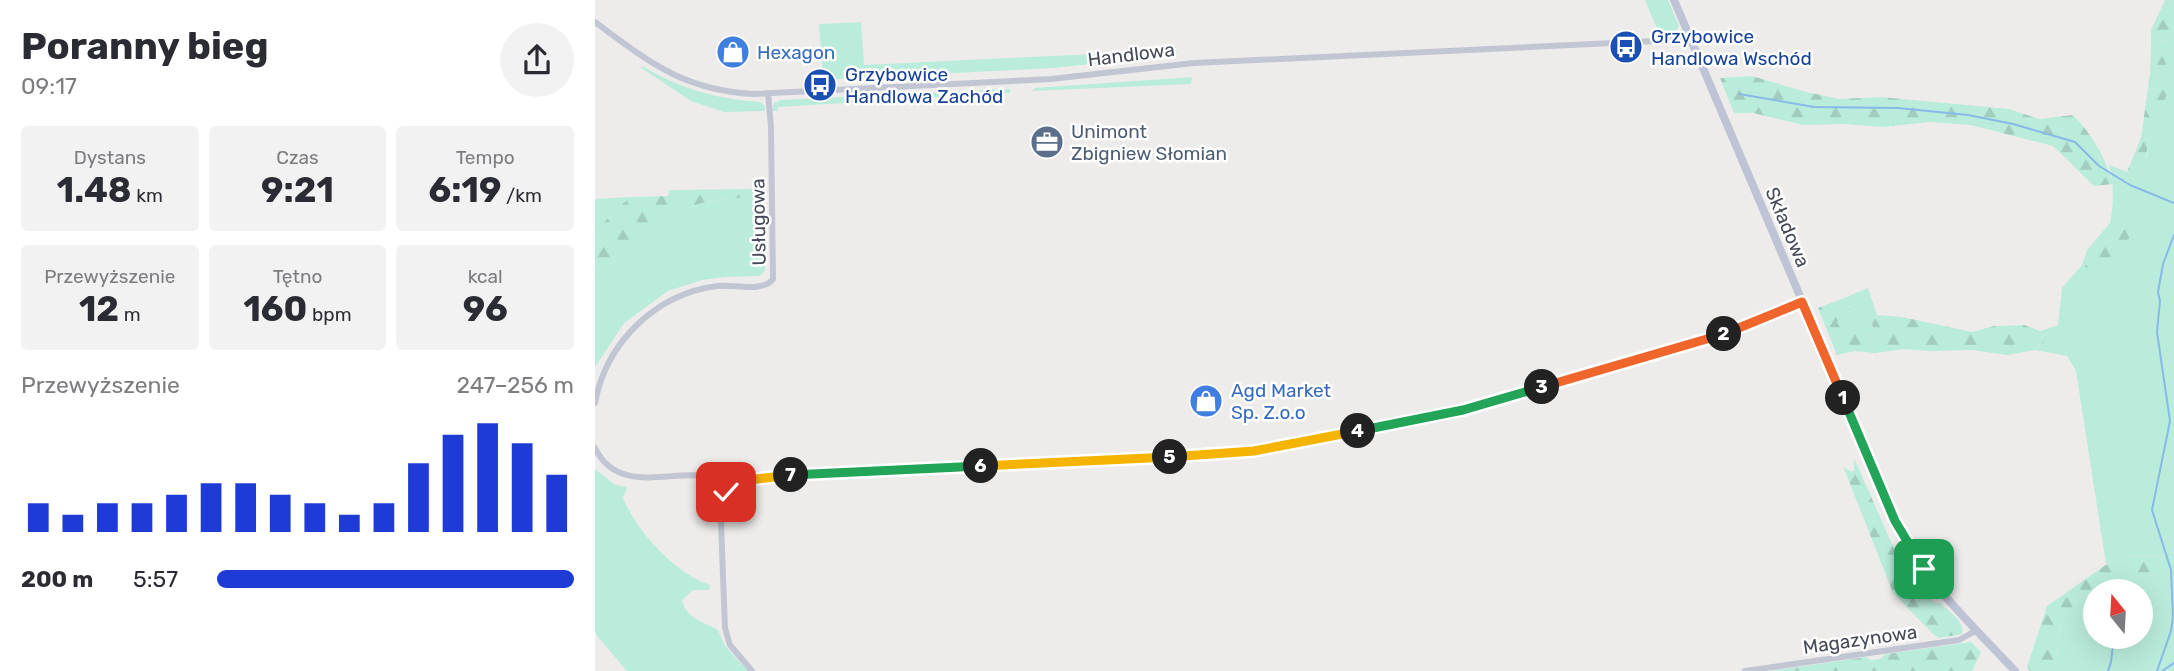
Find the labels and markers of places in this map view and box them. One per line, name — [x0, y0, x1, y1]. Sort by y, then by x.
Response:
place label: Grzybowice Handlowa Wschód — [1651, 25, 1812, 70]
bus stop icon: Grzybowice Handlowa Wschód — [1607, 28, 1645, 66]
shop icon: Hexagon — [714, 33, 752, 71]
place label: Hexagon — [757, 41, 835, 64]
place label: Grzybowice Handlowa Zachód — [845, 63, 1003, 108]
bus stop icon: Grzybowice Handlowa Zachód — [801, 66, 839, 104]
place label: Unimont Zbigniew Słomian — [1071, 120, 1227, 165]
office icon: Unimont Zbigniew Słomian — [1028, 123, 1066, 161]
pin: 2 — [1707, 316, 1741, 352]
pin: 3 — [1525, 370, 1559, 404]
place label: Agd Market Sp. Z.o.o — [1231, 379, 1332, 424]
pin: 1 — [1825, 380, 1861, 416]
shop icon: Agd Market Sp. Z.o.o — [1187, 382, 1225, 420]
pin: 4 — [1341, 414, 1375, 448]
pin: 5 — [1153, 440, 1187, 475]
pin: 6 — [963, 448, 999, 484]
pin: 7 — [773, 458, 809, 492]
pin — [696, 462, 756, 522]
pin — [1894, 539, 1954, 599]

